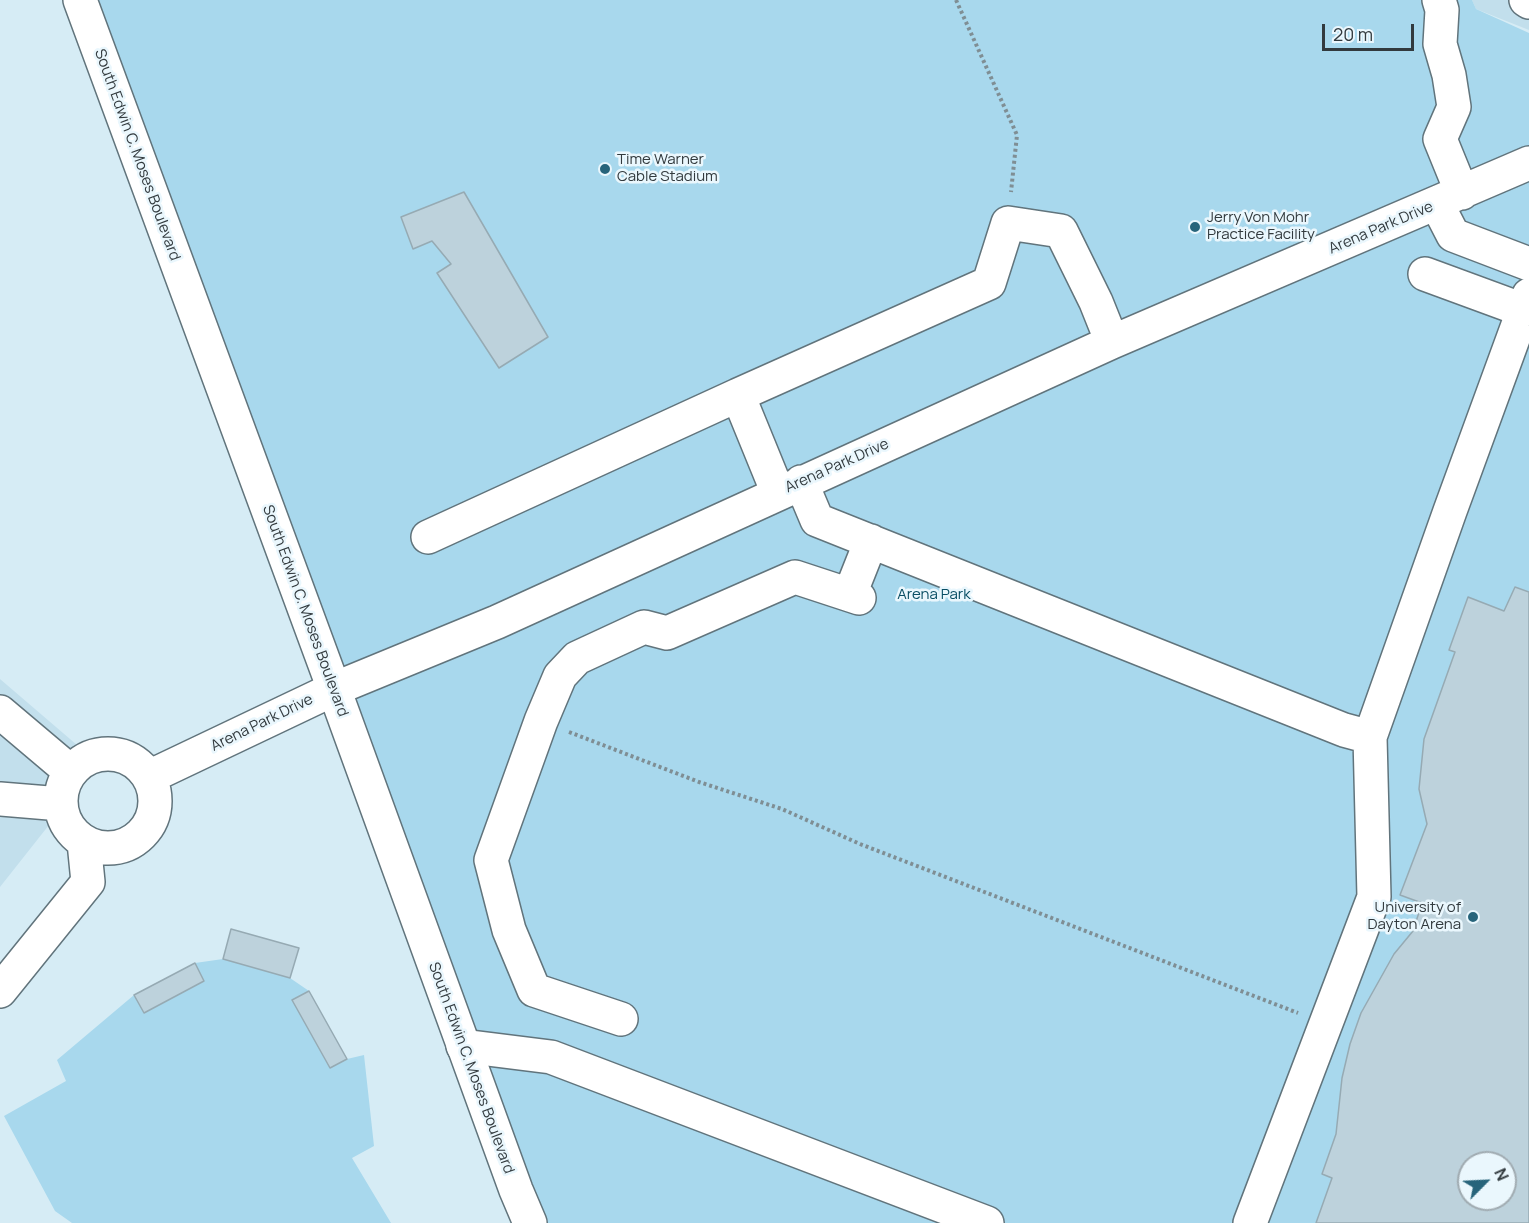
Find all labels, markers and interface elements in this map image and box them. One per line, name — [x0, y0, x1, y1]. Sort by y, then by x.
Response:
scale bar — [1325, 12, 1416, 50]
text: 20 m — [1333, 22, 1373, 46]
street label: South Edwin C. Moses Boulevard — [90, 47, 184, 263]
place label: Time Warner Cable Stadium — [617, 151, 718, 186]
marker: Time Warner Cable Stadium — [598, 162, 612, 176]
street label: Arena Park Drive — [1326, 198, 1436, 258]
place label: Jerry Von Mohr Practice Facility — [1207, 209, 1315, 244]
marker: Jerry Von Mohr Practice Facility — [1188, 220, 1202, 234]
street label: Arena Park Drive — [782, 435, 892, 497]
street label: South Edwin C. Moses Boulevard — [258, 503, 352, 719]
park label: Arena Park — [897, 586, 971, 604]
street label: Arena Park Drive — [208, 690, 316, 756]
place label: University of Dayton Arena — [1367, 899, 1461, 934]
marker: University of Dayton Arena — [1466, 910, 1480, 924]
street label: South Edwin C. Moses Boulevard — [424, 960, 518, 1176]
north arrow — [1457, 1151, 1517, 1211]
text: N — [1489, 1165, 1514, 1184]

